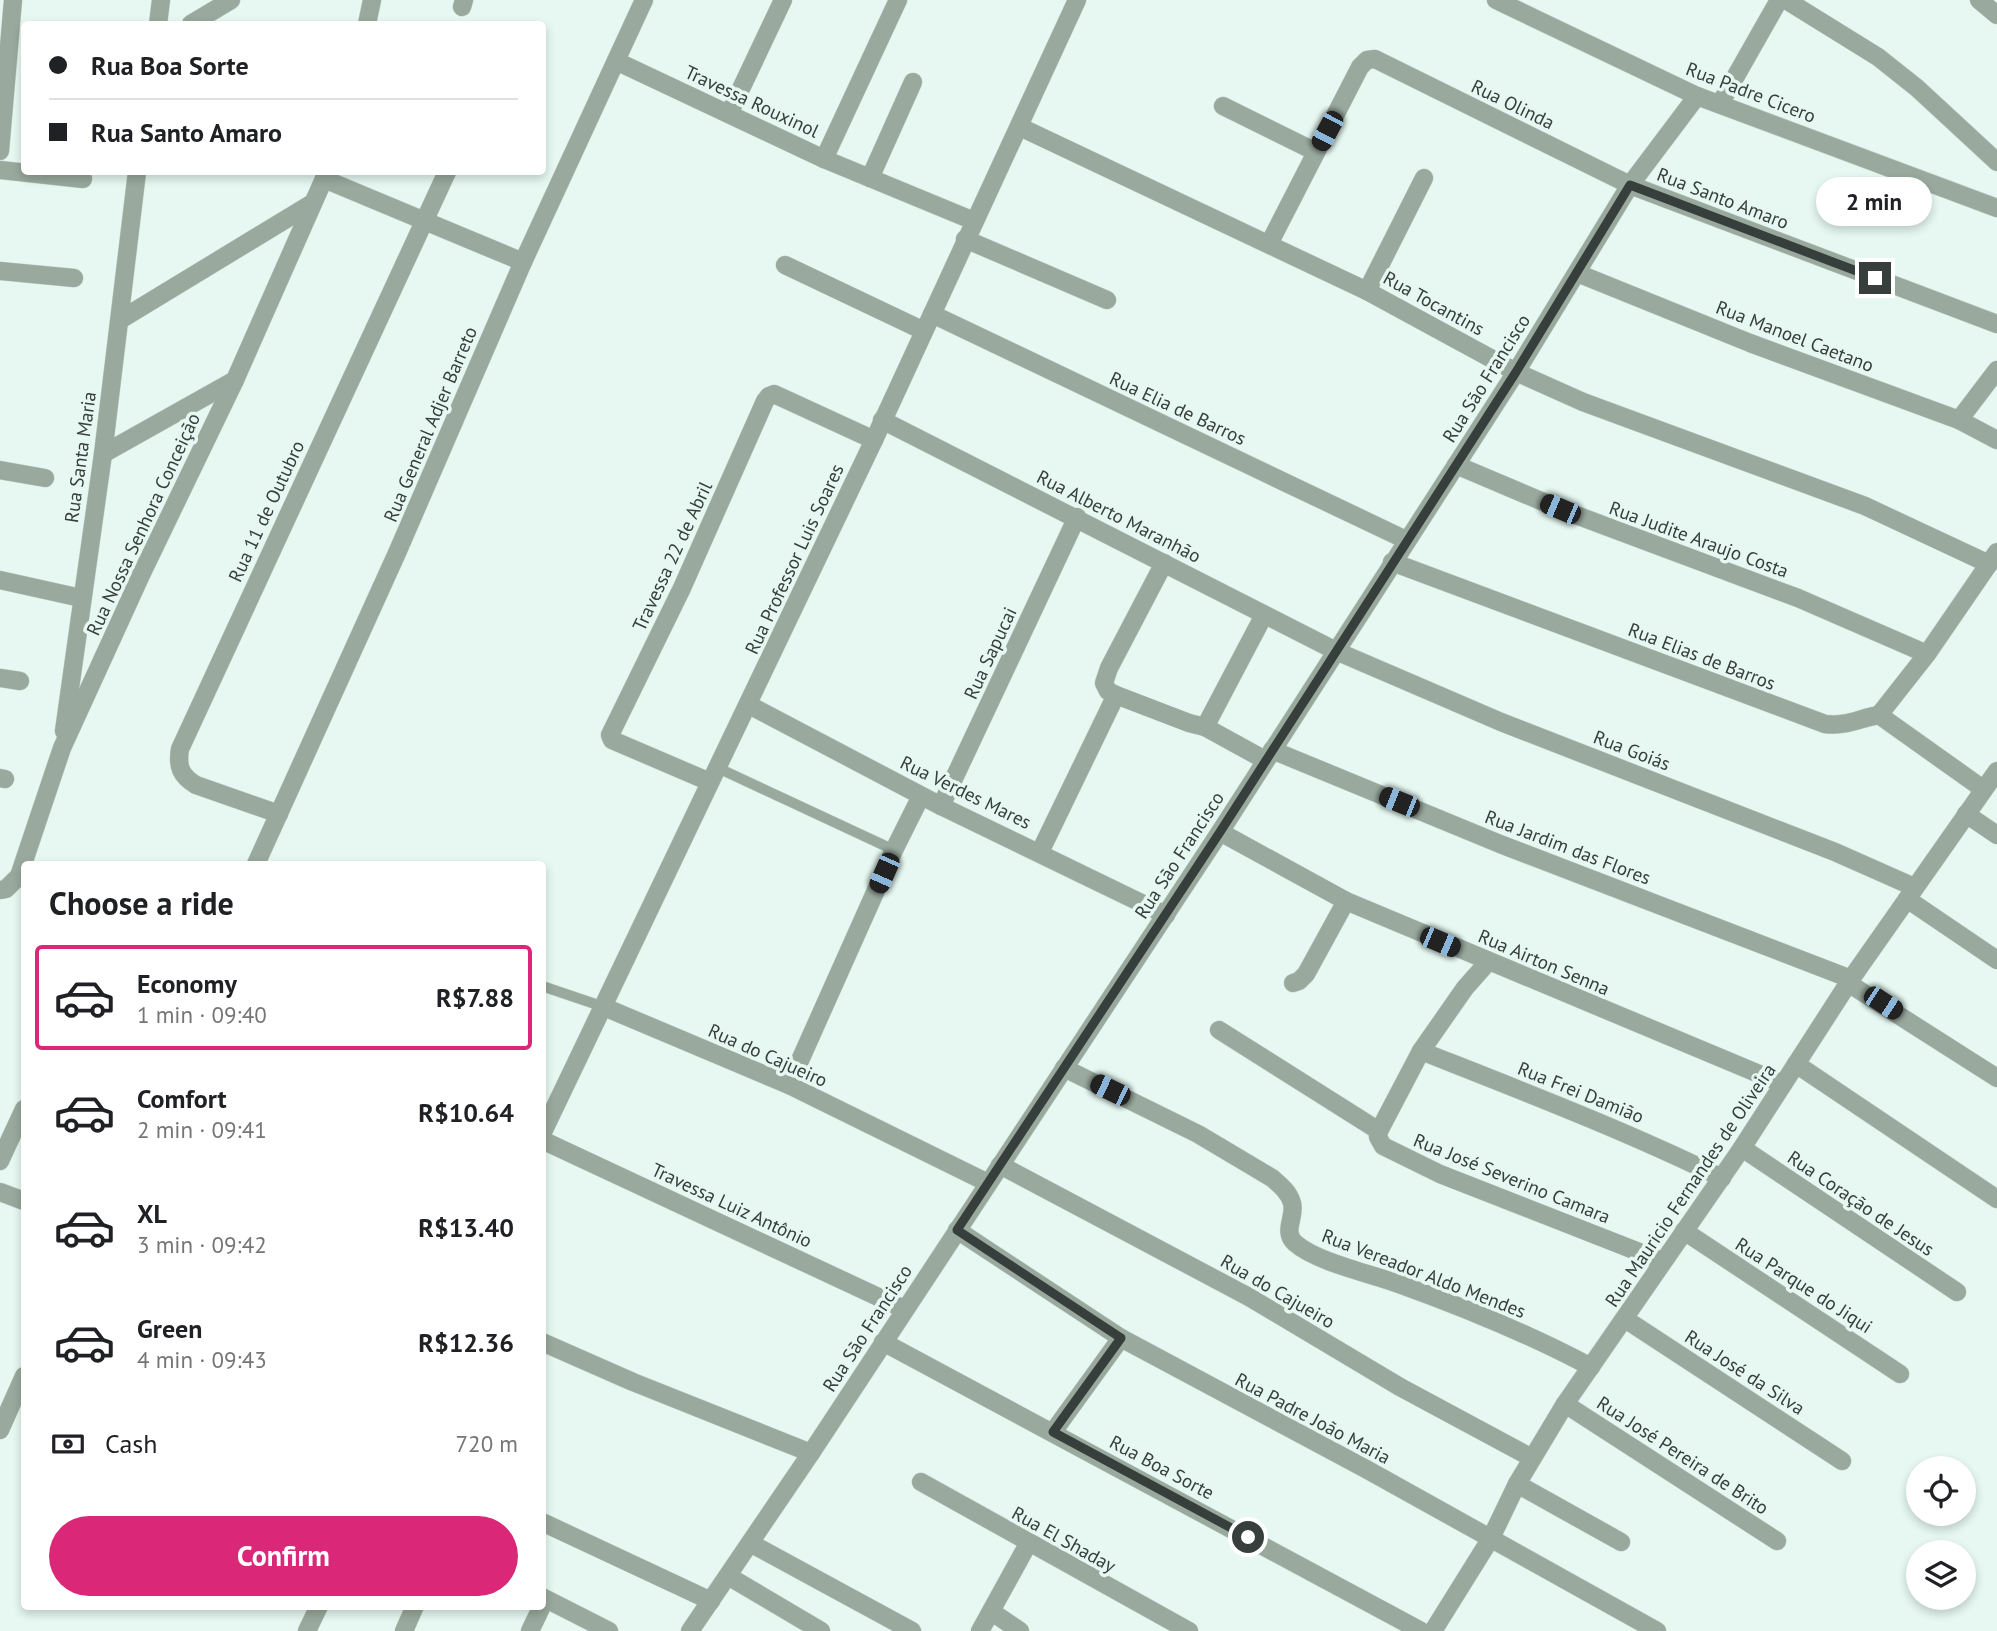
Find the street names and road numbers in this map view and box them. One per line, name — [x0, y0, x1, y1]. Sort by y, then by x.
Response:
street label: Rua Padre Cicero — [1683, 56, 1819, 128]
street label: Travessa Rouxinol — [681, 59, 823, 143]
street label: Rua Olinda — [1468, 74, 1558, 134]
street label: Rua Santo Amaro — [1654, 162, 1792, 234]
street label: Rua Tocantins — [1379, 265, 1489, 341]
street label: Rua Manoel Caetano — [1713, 295, 1877, 377]
street label: Rua São Francisco — [1437, 309, 1535, 447]
street label: Rua General Adjer Barreto — [378, 323, 482, 525]
street label: Rua Elia de Barros — [1106, 366, 1250, 450]
street label: Rua Santa Maria — [59, 390, 101, 524]
street label: Rua Nossa Senhora Conceição — [81, 409, 205, 639]
street label: Rua 11 de Outubro — [223, 436, 309, 586]
street label: Rua Professor Luis Soares — [739, 460, 849, 658]
street label: Rua Alberto Maranhão — [1033, 464, 1205, 568]
street label: Travessa 22 de Abril — [627, 477, 717, 635]
street label: Rua Judite Araujo Costa — [1606, 495, 1792, 583]
street label: Rua Sapucai — [958, 603, 1022, 703]
street label: Rua Elias de Barros — [1625, 617, 1779, 695]
street label: Rua Goiás — [1590, 724, 1674, 776]
street label: Rua Verdes Mares — [897, 750, 1035, 834]
street label: Rua São Francisco — [1129, 787, 1229, 923]
street label: Rua Jardim das Flores — [1482, 804, 1654, 890]
street label: Rua Airton Senna — [1475, 924, 1613, 1000]
street label: Rua do Cajueiro — [705, 1018, 831, 1092]
street label: Rua Frei Damião — [1514, 1056, 1648, 1128]
street label: Rua Mauricio Fernandes de Oliveira — [1599, 1059, 1781, 1311]
street label: Rua José Severino Camara — [1410, 1128, 1614, 1228]
street label: Rua Coração de Jesus — [1783, 1145, 1939, 1261]
street label: Travessa Luiz Antônio — [648, 1157, 816, 1253]
street label: Rua Vereador Aldo Mendes — [1319, 1223, 1529, 1323]
street label: Rua Parque do Jiqui — [1731, 1232, 1877, 1338]
street label: Rua do Cajueiro — [1217, 1249, 1339, 1333]
street label: Rua São Francisco — [817, 1260, 917, 1396]
street label: Rua José da Silva — [1680, 1324, 1810, 1420]
street label: Rua Padre João Maria — [1231, 1367, 1395, 1469]
street label: Rua José Pereira de Brito — [1593, 1390, 1773, 1520]
street label: Rua Boa Sorte — [1106, 1429, 1218, 1505]
street label: Rua El Shaday — [1008, 1501, 1120, 1577]

